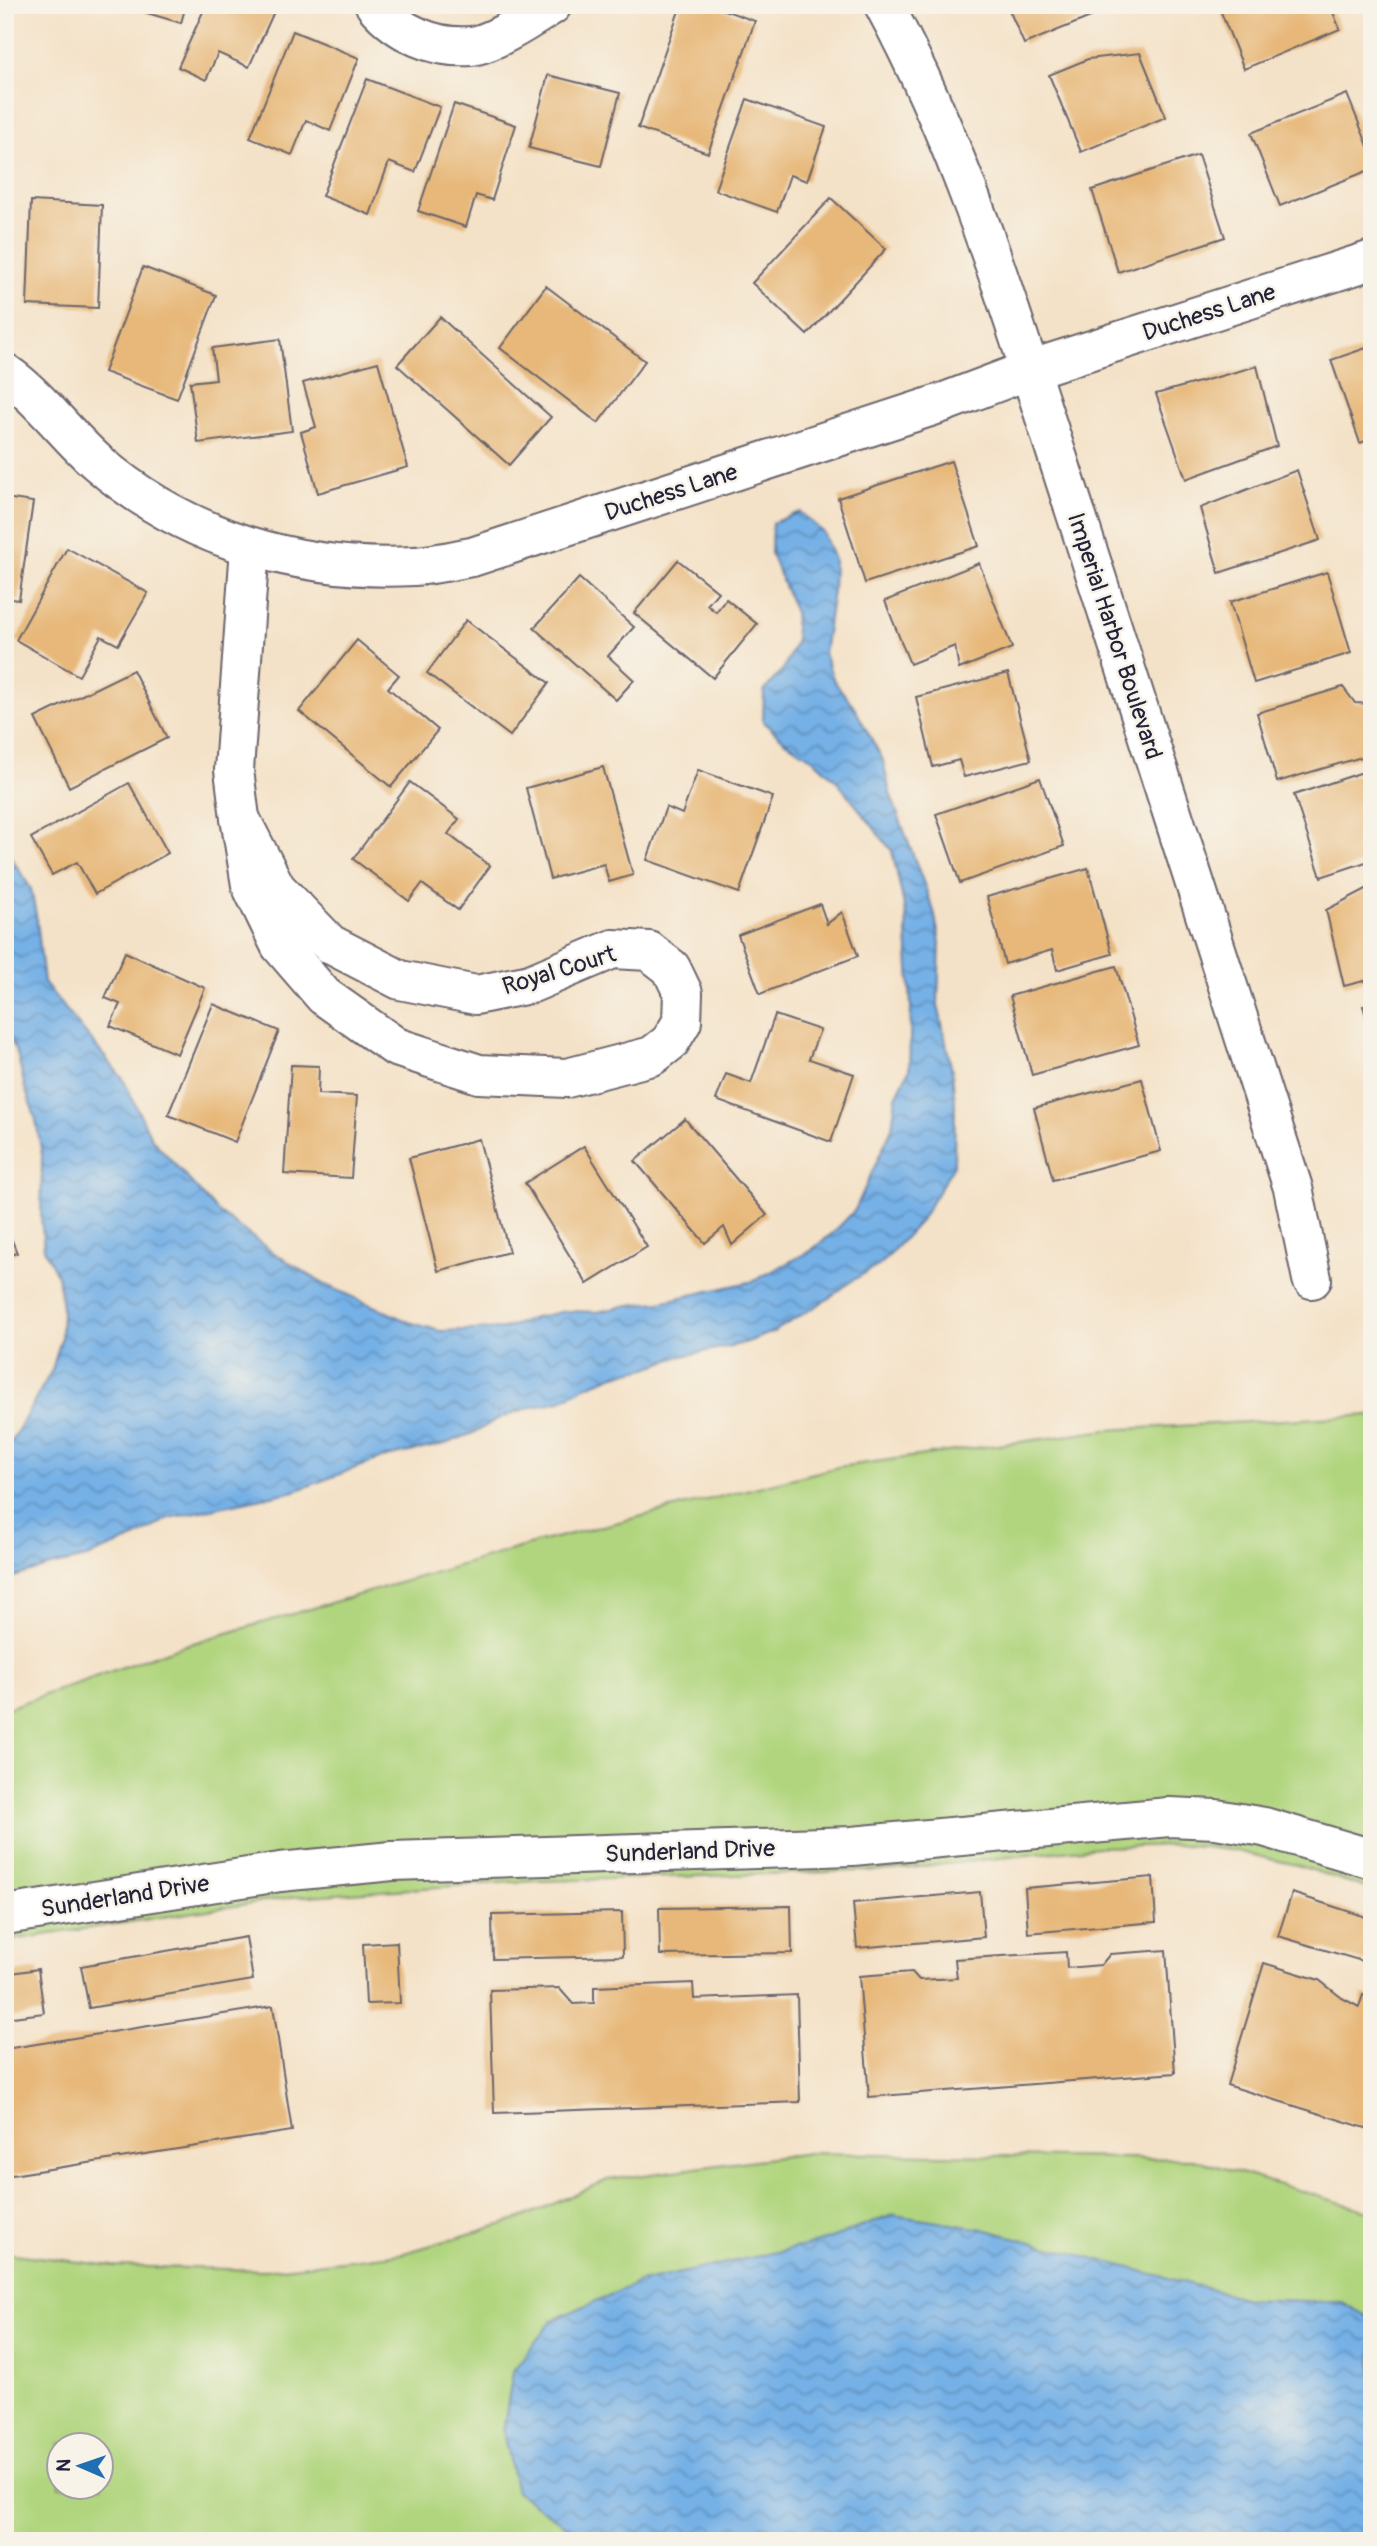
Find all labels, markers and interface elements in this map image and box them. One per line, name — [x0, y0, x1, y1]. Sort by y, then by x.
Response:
street label: Duchess Lane — [1139, 277, 1279, 348]
street label: Duchess Lane — [601, 457, 741, 528]
street label: Imperial Harbor Boulevard — [1061, 509, 1168, 763]
street label: Royal Court — [499, 939, 620, 1001]
street label: Sunderland Drive — [605, 1834, 776, 1869]
street label: Sunderland Drive — [39, 1869, 211, 1924]
north arrow — [46, 2430, 116, 2500]
text: N — [52, 2458, 76, 2472]

